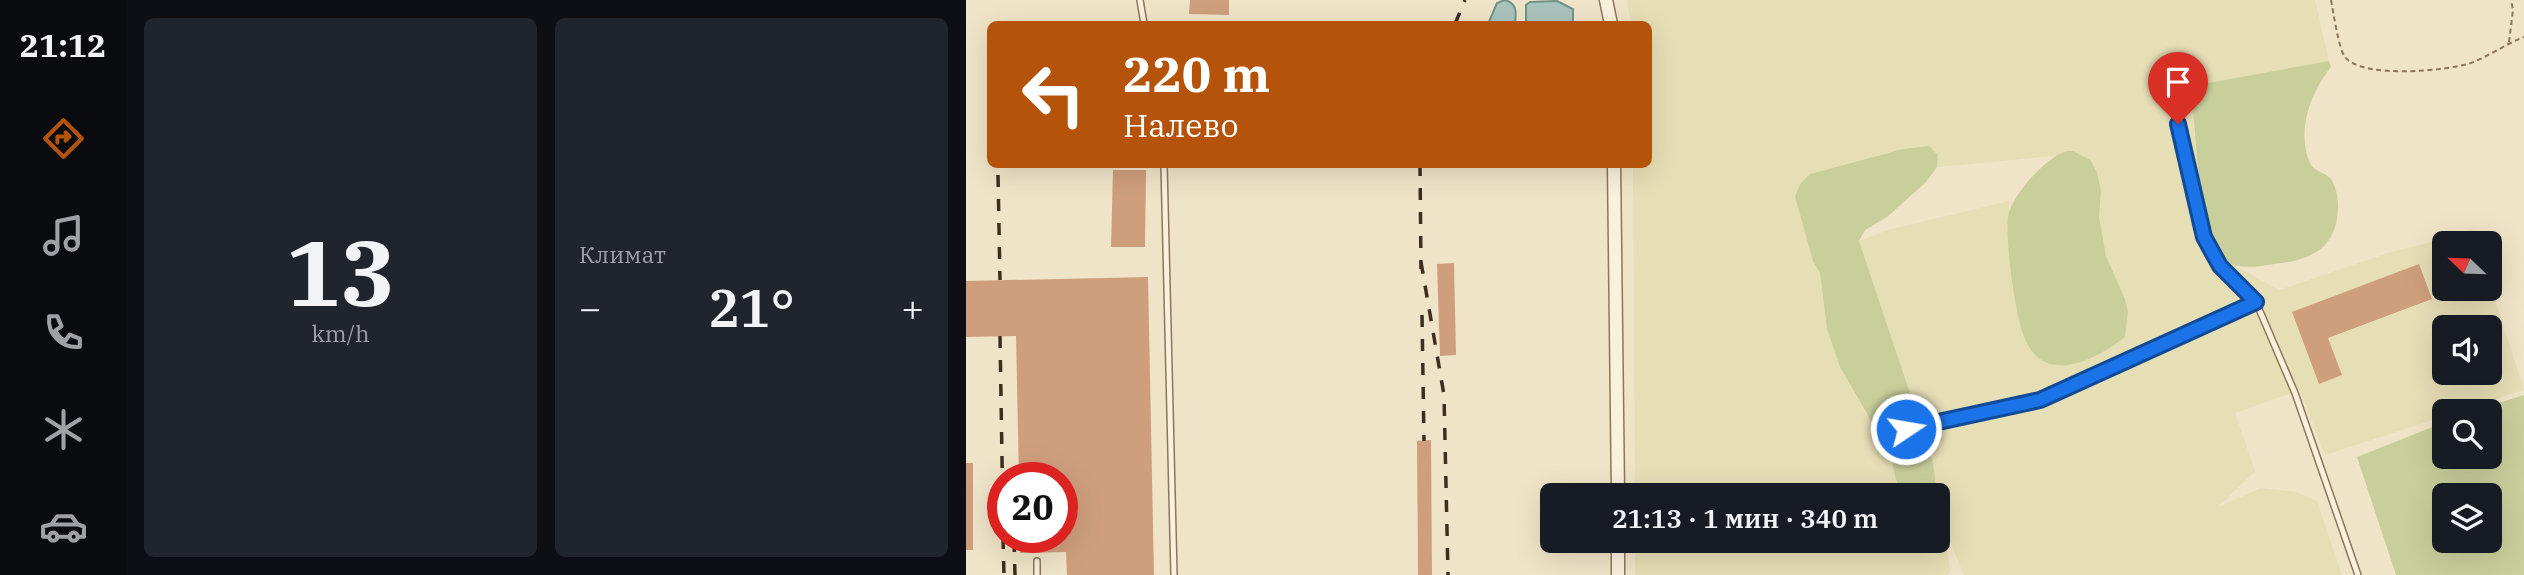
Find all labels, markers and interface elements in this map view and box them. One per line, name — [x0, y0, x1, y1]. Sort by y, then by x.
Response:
text: 21:12 — [20, 24, 106, 66]
text: 220 m — [1123, 42, 1270, 105]
icon: left — [1008, 49, 1099, 140]
pin — [2148, 52, 2208, 124]
icon: arrive — [2159, 63, 2197, 101]
text: Налево — [1123, 104, 1239, 146]
icon: directions — [39, 114, 88, 163]
icon: music — [39, 211, 88, 260]
text: 13 — [286, 213, 395, 331]
north arrow — [2432, 231, 2502, 301]
map controls — [2432, 231, 2502, 553]
text: Климат — [579, 239, 666, 269]
text: 21° — [708, 274, 795, 341]
text: − — [579, 283, 602, 332]
text: + — [901, 283, 924, 332]
icon: phone — [39, 308, 88, 357]
button: sound — [2432, 315, 2502, 385]
text: km/h — [311, 318, 370, 348]
position arrow — [1869, 392, 1943, 466]
button: search — [2432, 399, 2502, 469]
icon: climate — [39, 405, 88, 454]
speed limit sign: 20 — [987, 462, 1078, 553]
button: layers — [2432, 483, 2502, 553]
text: 21:13 · 1 мин · 340 m — [1612, 501, 1878, 535]
icon: car — [39, 502, 88, 551]

